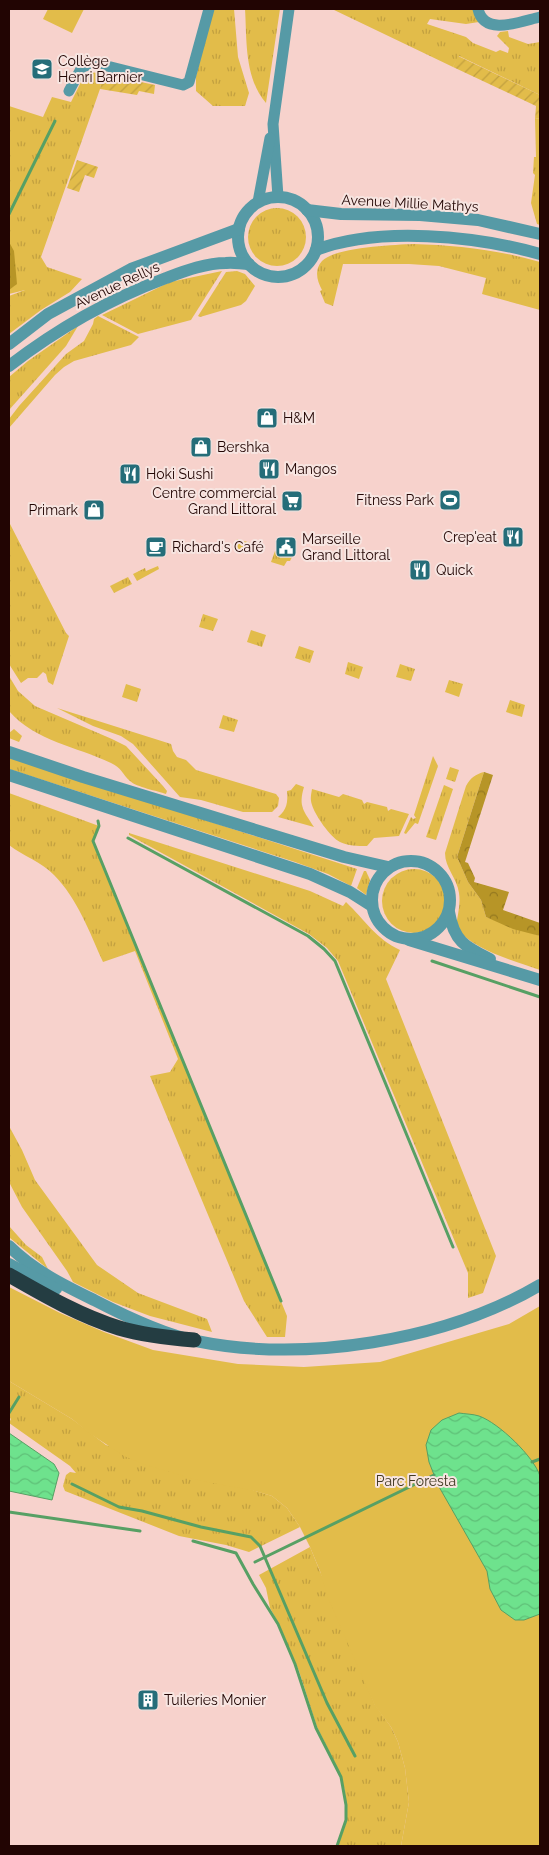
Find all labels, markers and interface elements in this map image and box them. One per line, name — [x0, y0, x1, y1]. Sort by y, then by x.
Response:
place label: Collège Henri Barnier — [58, 53, 142, 85]
school or university icon: Collège Henri Barnier — [30, 57, 54, 81]
street label: Avenue Millie Mathys — [341, 191, 479, 215]
street label: Avenue Rellys — [72, 258, 162, 312]
shop icon: H&M — [255, 406, 279, 430]
place label: H&M — [283, 410, 315, 426]
shop icon: Bershka — [189, 435, 213, 459]
place label: Bershka — [217, 439, 269, 455]
restaurant icon: Mangos — [257, 457, 281, 481]
place label: Mangos — [285, 461, 337, 477]
restaurant icon: Hoki Sushi — [118, 462, 142, 486]
place label: Hoki Sushi — [146, 466, 213, 482]
place label: Centre commercial Grand Littoral — [152, 485, 276, 517]
sports icon: Fitness Park — [438, 488, 462, 512]
supermarket icon: Centre commercial Grand Littoral — [280, 489, 304, 513]
place label: Fitness Park — [356, 492, 435, 508]
shop icon: Primark — [82, 498, 106, 522]
place label: Primark — [28, 502, 79, 518]
restaurant icon: Crep'eat — [501, 525, 525, 549]
place label: Crep'eat — [443, 529, 497, 545]
place label: Marseille Grand Littoral — [302, 531, 390, 563]
cafe icon: Richard's Café — [144, 535, 168, 559]
public building icon: Marseille Grand Littoral — [274, 535, 298, 559]
place label: Richard's Café — [172, 539, 264, 555]
restaurant icon: Quick — [408, 558, 432, 582]
place label: Quick — [436, 562, 474, 578]
park label: Parc Foresta — [376, 1473, 456, 1489]
building icon: Tuileries Monier — [136, 1688, 160, 1712]
place label: Tuileries Monier — [164, 1692, 266, 1708]

